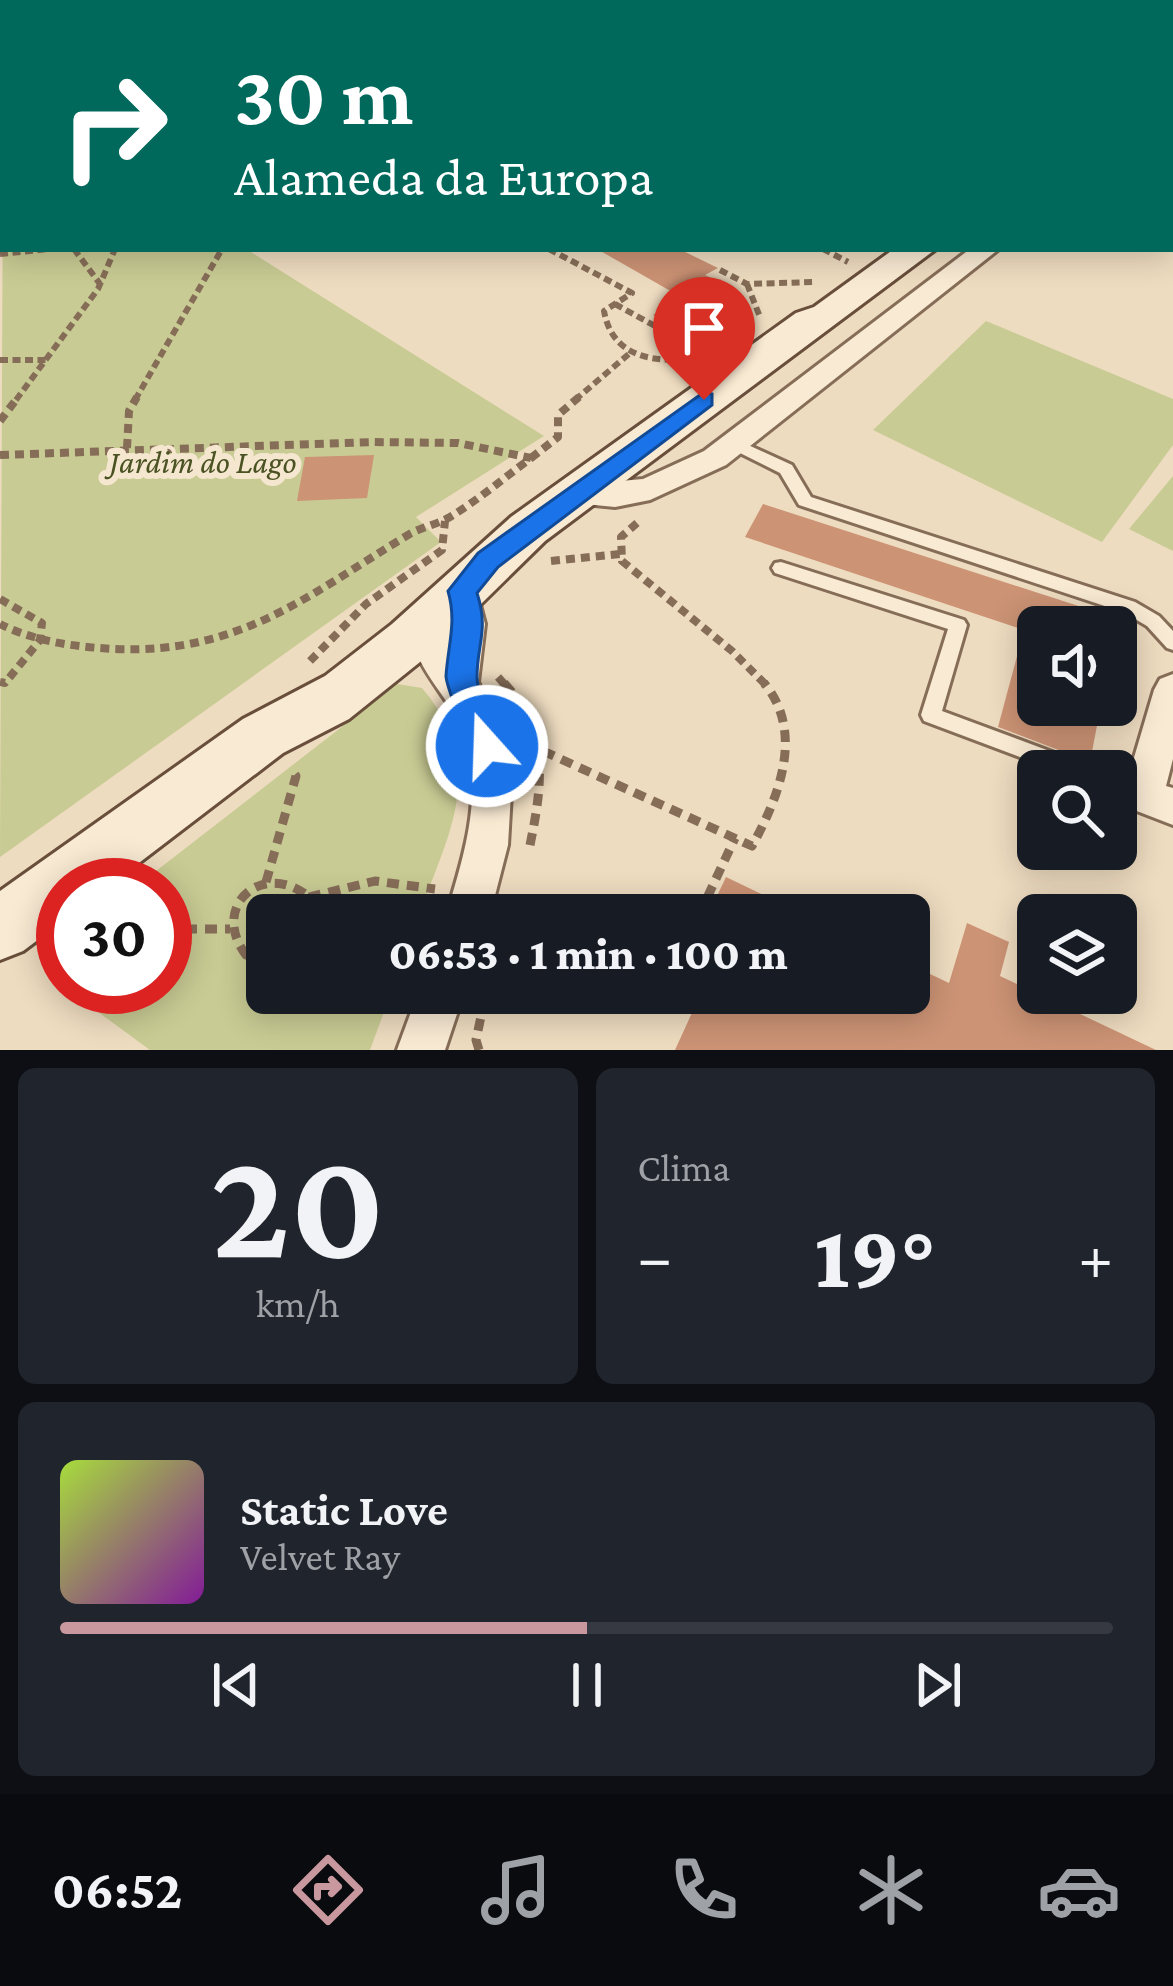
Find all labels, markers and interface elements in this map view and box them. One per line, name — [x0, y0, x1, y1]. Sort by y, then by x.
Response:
icon: right — [36, 48, 192, 204]
text: 30 m — [234, 49, 413, 142]
text: Alameda da Europa — [234, 147, 654, 207]
pin — [653, 277, 755, 400]
icon: arrive — [671, 295, 737, 361]
park label: Jardim do Lago — [104, 443, 297, 480]
map controls — [1017, 606, 1137, 1014]
button: sound — [1017, 606, 1137, 726]
position arrow — [424, 683, 550, 809]
button: search — [1017, 750, 1137, 870]
speed limit sign: 30 — [36, 858, 192, 1014]
button: layers — [1017, 894, 1137, 1014]
text: 06:53 · 1 min · 100 m — [388, 929, 788, 979]
text: 20 — [211, 1117, 385, 1291]
text: Clima — [638, 1146, 730, 1189]
text: 19° — [814, 1206, 936, 1306]
text: − — [638, 1220, 672, 1293]
text: + — [1078, 1220, 1113, 1293]
text: km/h — [256, 1282, 340, 1325]
text: Static Love — [240, 1485, 448, 1535]
text: Velvet Ray — [240, 1535, 400, 1578]
icon: previous — [203, 1652, 269, 1718]
icon: pause — [554, 1652, 620, 1718]
icon: next — [905, 1652, 971, 1718]
icon: directions — [286, 1848, 370, 1932]
icon: music — [474, 1848, 558, 1932]
icon: phone — [662, 1848, 746, 1932]
icon: climate — [849, 1848, 933, 1932]
icon: car — [1037, 1848, 1121, 1932]
text: 06:52 — [52, 1860, 182, 1920]

